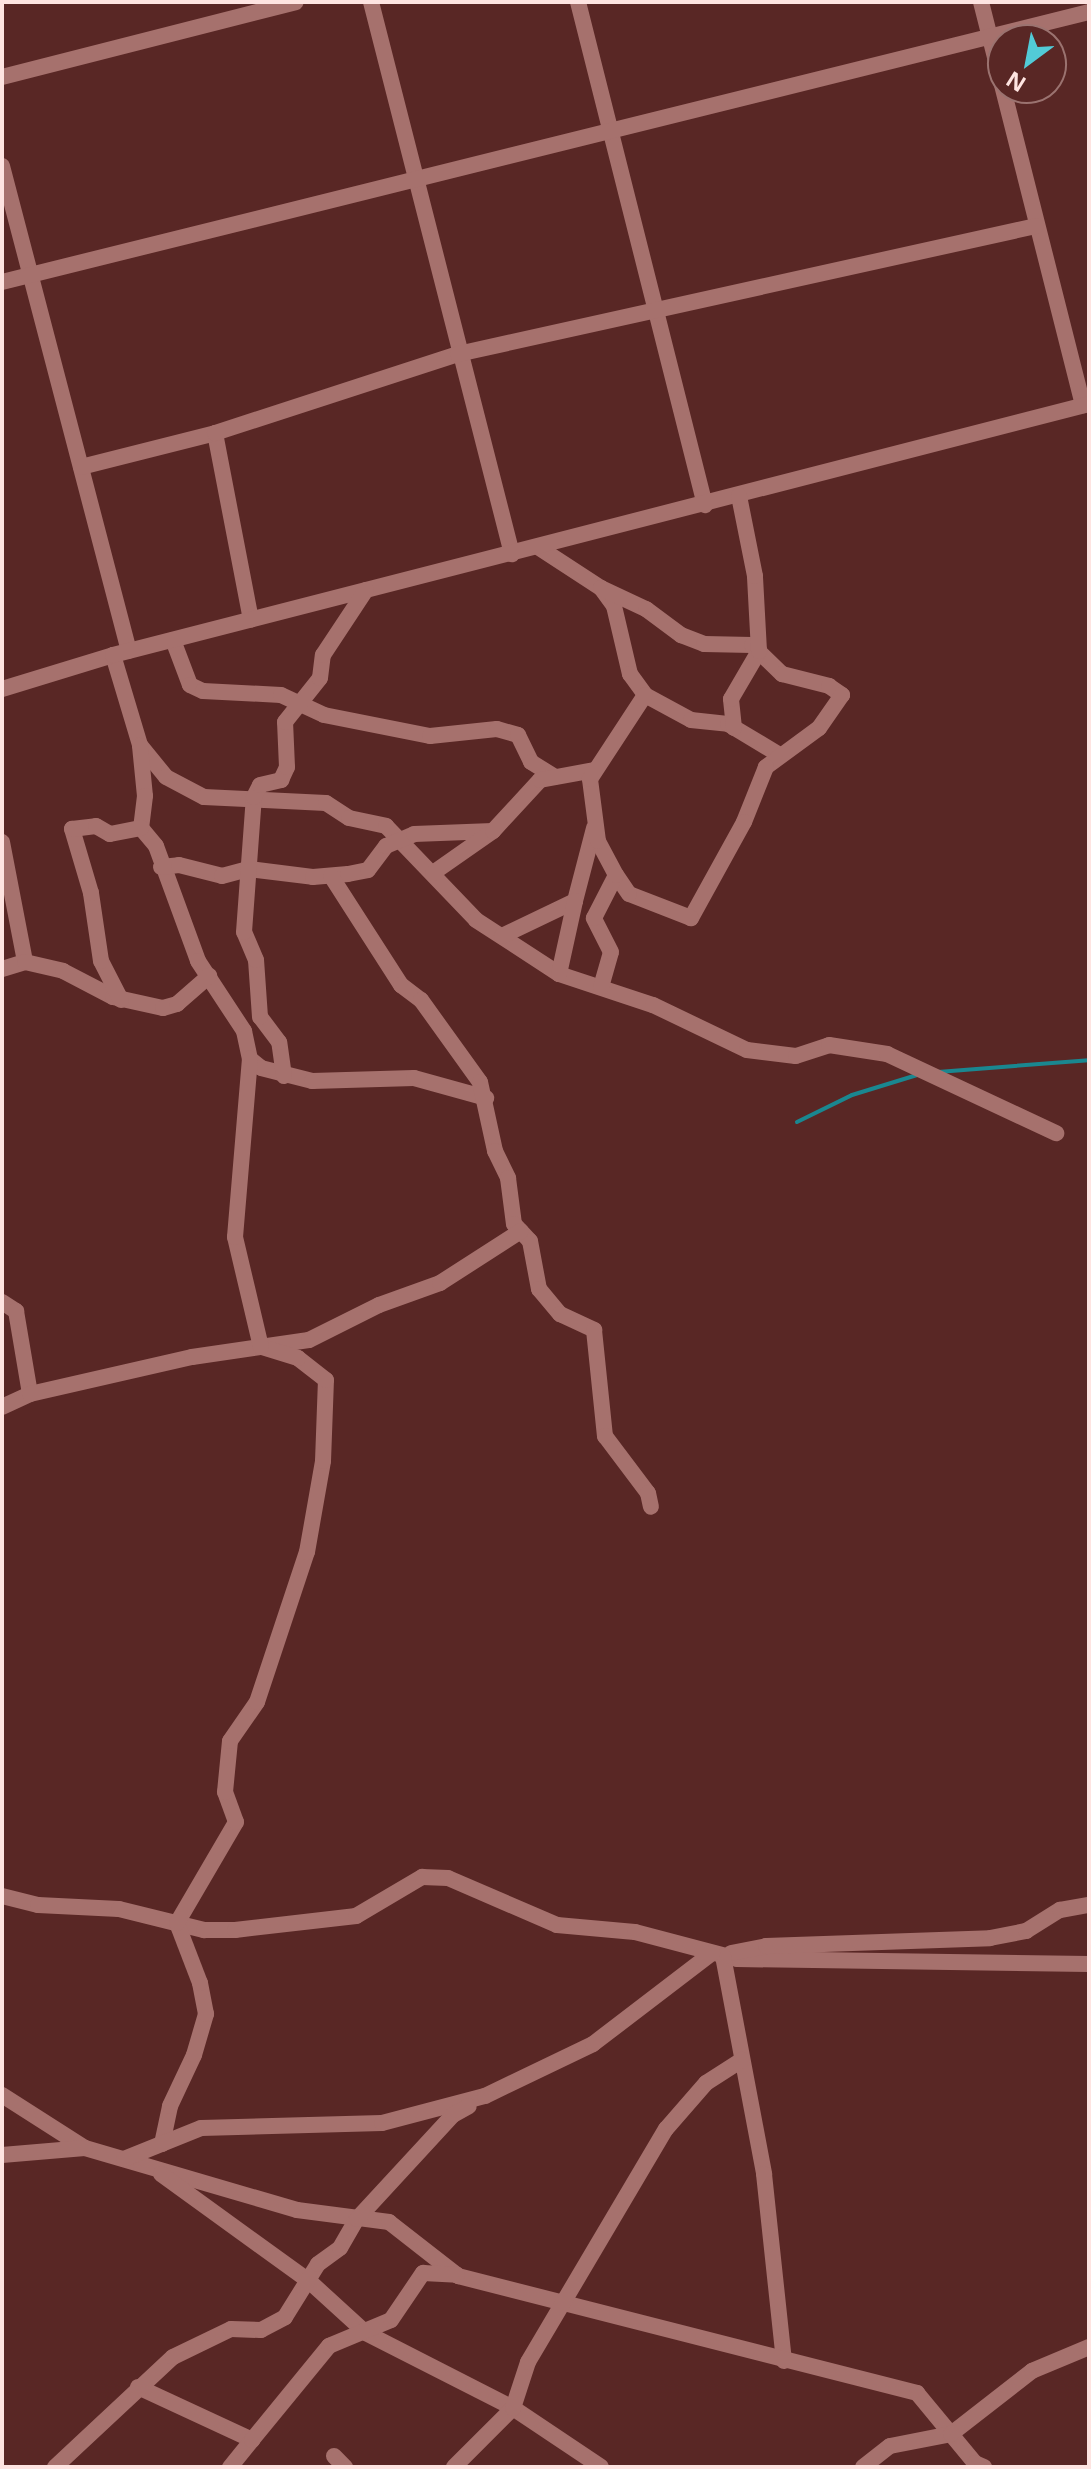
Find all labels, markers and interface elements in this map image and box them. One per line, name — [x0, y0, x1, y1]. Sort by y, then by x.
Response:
north arrow — [987, 24, 1067, 104]
text: N — [1000, 65, 1031, 100]

